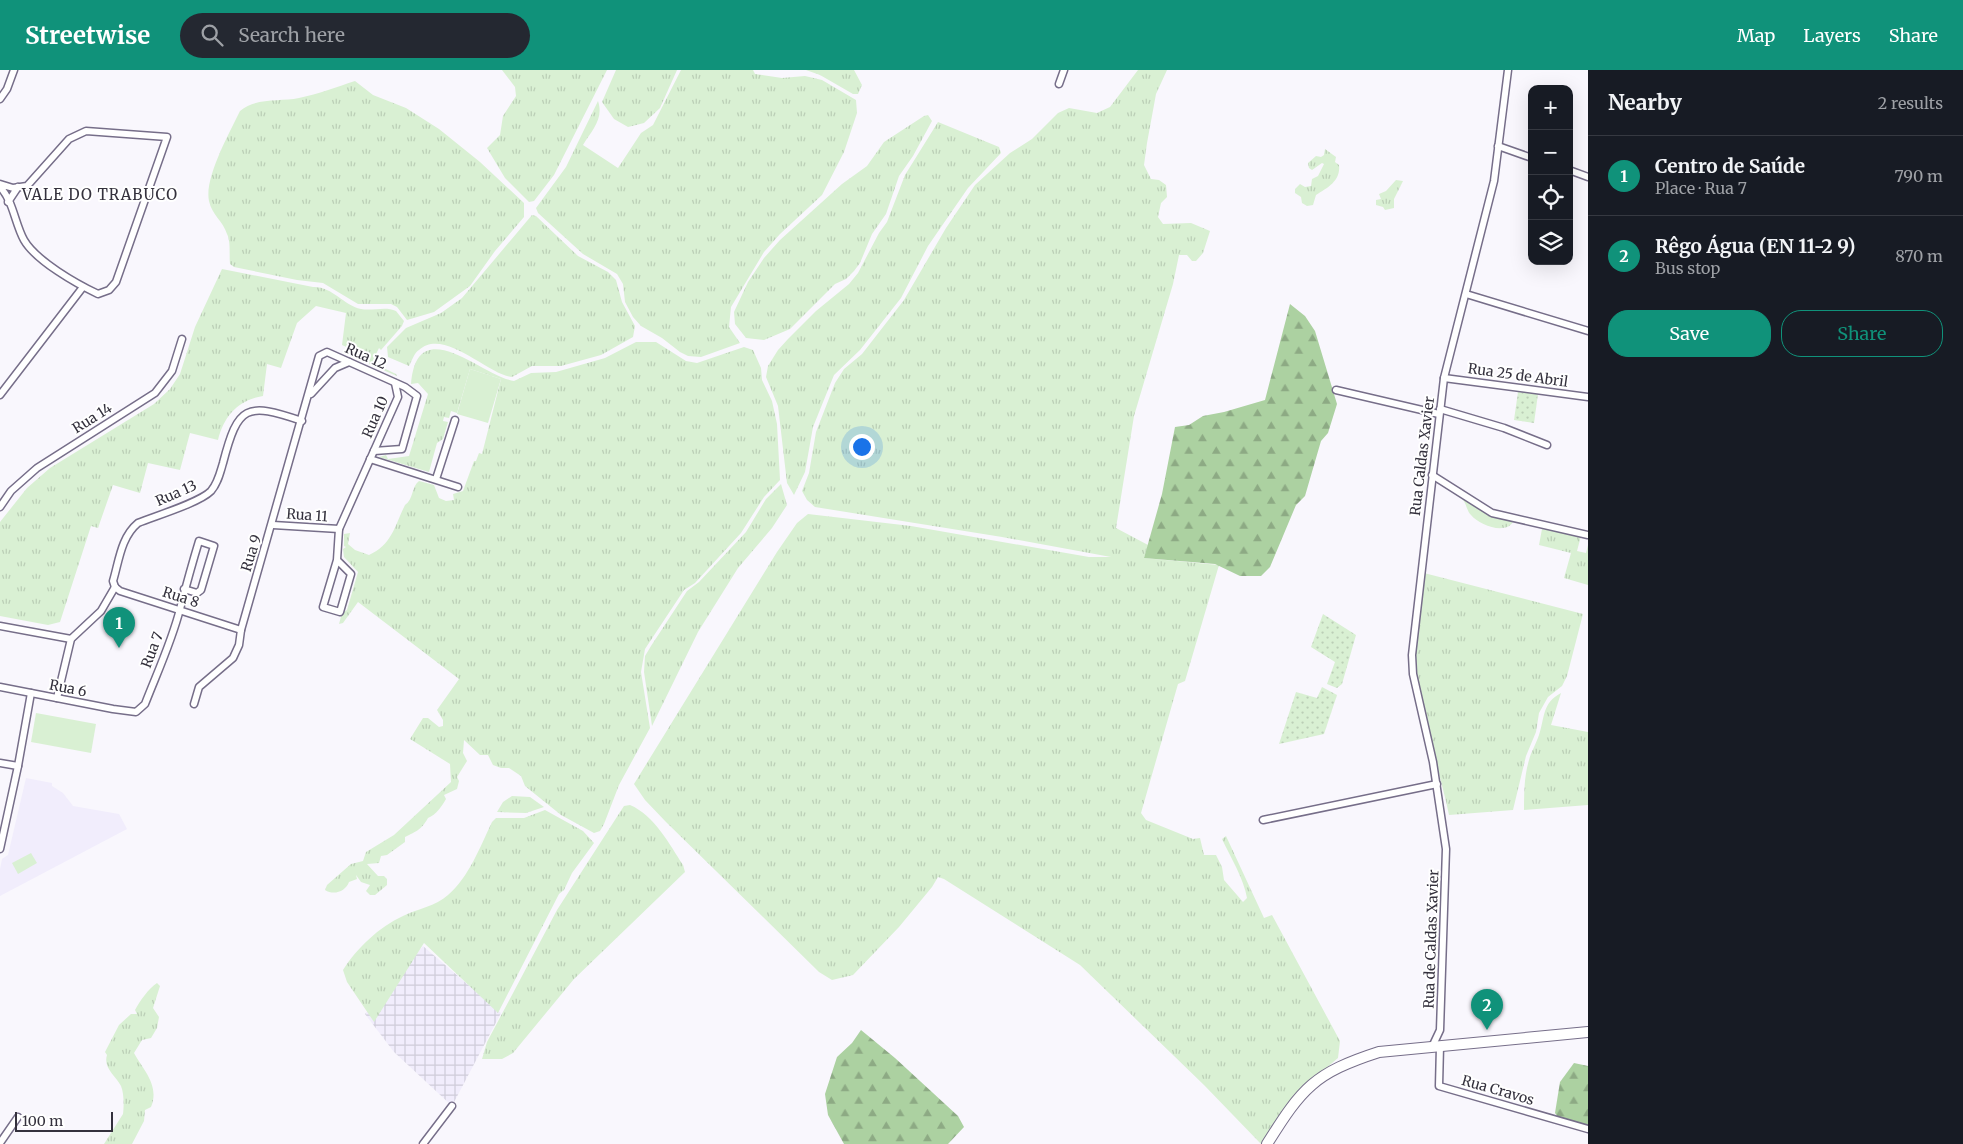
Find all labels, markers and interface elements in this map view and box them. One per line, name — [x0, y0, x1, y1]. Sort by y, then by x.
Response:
search box — [180, 13, 530, 58]
text: Streetwise — [25, 20, 150, 51]
icon: search — [198, 21, 226, 49]
text: Search here — [238, 23, 345, 47]
text: Map — [1737, 24, 1775, 47]
text: Layers — [1803, 24, 1861, 47]
text: Share — [1889, 24, 1938, 47]
map controls — [1528, 85, 1573, 265]
button: + — [1528, 85, 1573, 130]
text: Nearby — [1608, 89, 1682, 116]
text: 2 results — [1878, 93, 1943, 113]
button: − — [1528, 130, 1573, 175]
text: Centro de Saúde — [1655, 154, 1805, 178]
text: 1 — [1620, 166, 1628, 186]
text: 790 m — [1894, 166, 1943, 186]
button: locate — [1528, 175, 1573, 220]
text: Place · Rua 7 — [1655, 178, 1747, 198]
district label: VALE DO TRABUCO — [21, 185, 178, 204]
button: layers — [1528, 220, 1573, 265]
text: Rêgo Água (EN 11-2 9) — [1655, 234, 1855, 258]
text: 2 — [1619, 246, 1629, 266]
text: 870 m — [1895, 246, 1943, 266]
text: Bus stop — [1655, 258, 1720, 278]
button: Save — [1608, 310, 1771, 357]
button: Share — [1781, 310, 1943, 357]
street label: Rua 12 — [342, 339, 390, 373]
street label: Rua 25 de Abril — [1467, 359, 1570, 391]
street label: Rua 10 — [358, 393, 392, 441]
street label: Rua Caldas Xavier — [1406, 395, 1438, 517]
street label: Rua 14 — [69, 399, 115, 437]
your location — [849, 434, 875, 460]
street label: Rua 13 — [153, 476, 199, 510]
street label: Rua 11 — [286, 505, 328, 525]
street label: Rua 9 — [237, 532, 265, 574]
street label: Rua 8 — [160, 583, 202, 611]
pin: 1 — [103, 607, 135, 648]
street label: Rua 7 — [137, 629, 167, 671]
street label: Rua 6 — [48, 676, 88, 700]
street label: Rua de Caldas Xavier — [1420, 869, 1442, 1009]
pin: 2 — [1471, 989, 1503, 1030]
street label: Rua Cravos — [1460, 1071, 1536, 1109]
scale bar — [15, 1109, 112, 1132]
text: 100 m — [22, 1112, 63, 1130]

